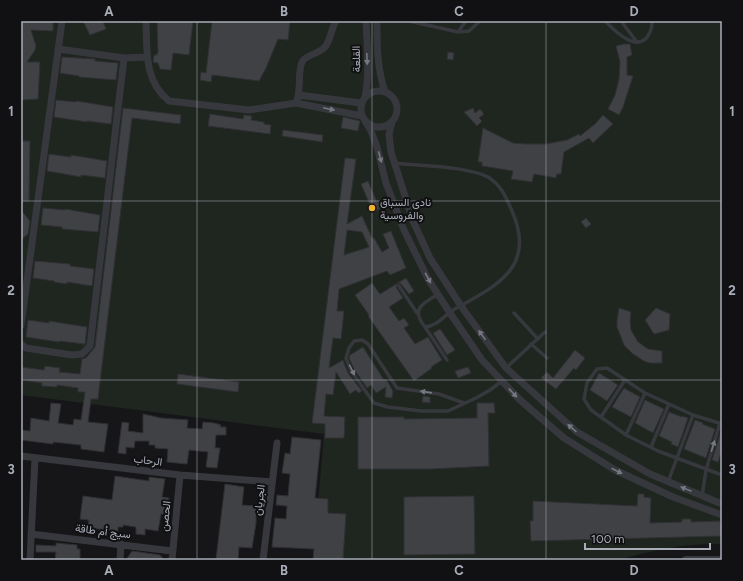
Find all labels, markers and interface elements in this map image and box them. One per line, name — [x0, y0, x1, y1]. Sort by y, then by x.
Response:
text: A — [104, 4, 114, 19]
text: B — [280, 4, 288, 19]
text: C — [454, 4, 464, 19]
text: D — [629, 4, 639, 19]
street label: القلعة — [350, 46, 363, 72]
one-way arrow — [364, 53, 370, 66]
text: 1 — [8, 104, 14, 119]
text: 1 — [729, 104, 735, 119]
one-way arrow — [323, 107, 335, 113]
one-way arrow — [377, 151, 383, 164]
place label: نادي السباق والفروسية — [380, 196, 431, 222]
marker: نادي السباق والفروسية — [367, 203, 377, 213]
one-way arrow — [425, 272, 431, 284]
text: 2 — [7, 283, 15, 298]
text: 2 — [728, 283, 736, 298]
one-way arrow — [478, 329, 486, 340]
one-way arrow — [349, 364, 355, 376]
one-way arrow — [508, 388, 518, 398]
one-way arrow — [420, 389, 432, 395]
one-way arrow — [567, 423, 577, 433]
one-way arrow — [710, 440, 716, 452]
street label: الرحاب — [133, 452, 163, 469]
text: 3 — [7, 462, 15, 477]
text: 3 — [728, 462, 736, 477]
one-way arrow — [611, 467, 623, 474]
street label: الجريان — [251, 484, 268, 516]
one-way arrow — [679, 486, 691, 492]
street label: الحصن — [157, 500, 174, 532]
street label: سيج أم طاقة — [74, 522, 132, 542]
scale bar — [585, 525, 710, 551]
text: 100 m — [591, 532, 625, 546]
text: A — [104, 563, 114, 578]
text: B — [280, 563, 288, 578]
text: C — [454, 563, 464, 578]
text: D — [629, 563, 639, 578]

